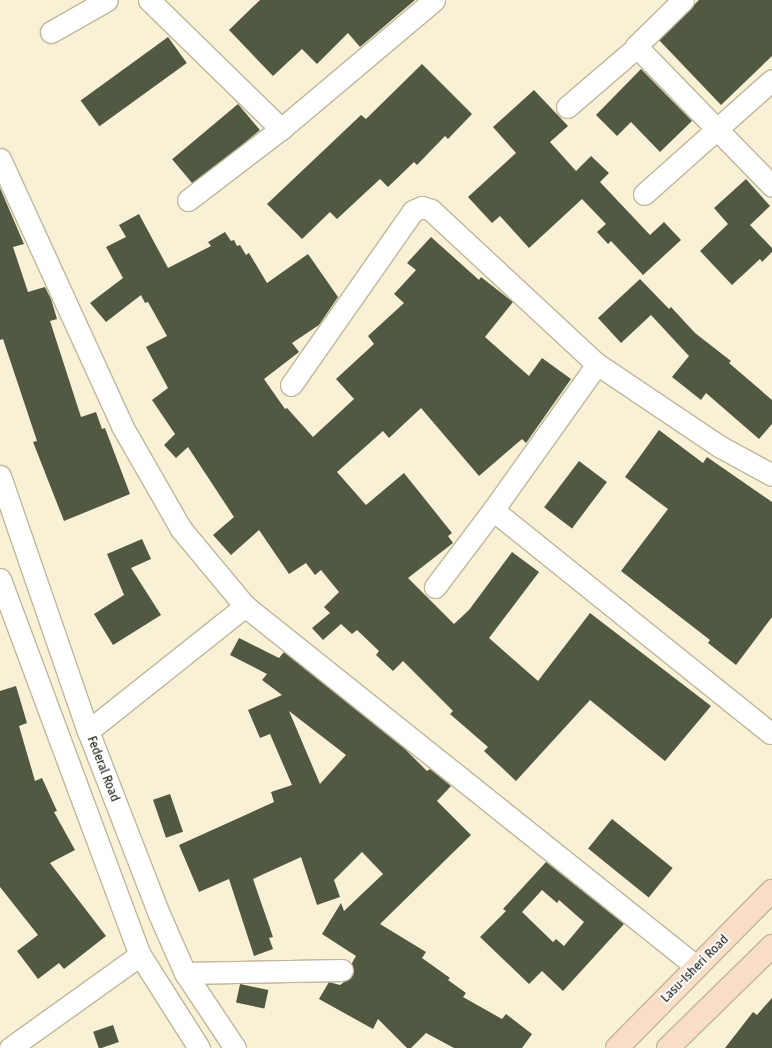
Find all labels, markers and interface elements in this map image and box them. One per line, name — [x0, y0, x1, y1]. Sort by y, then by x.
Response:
street label: Federal Road — [83, 734, 123, 804]
street label: Lasu-Isheri Road — [658, 932, 732, 1006]

